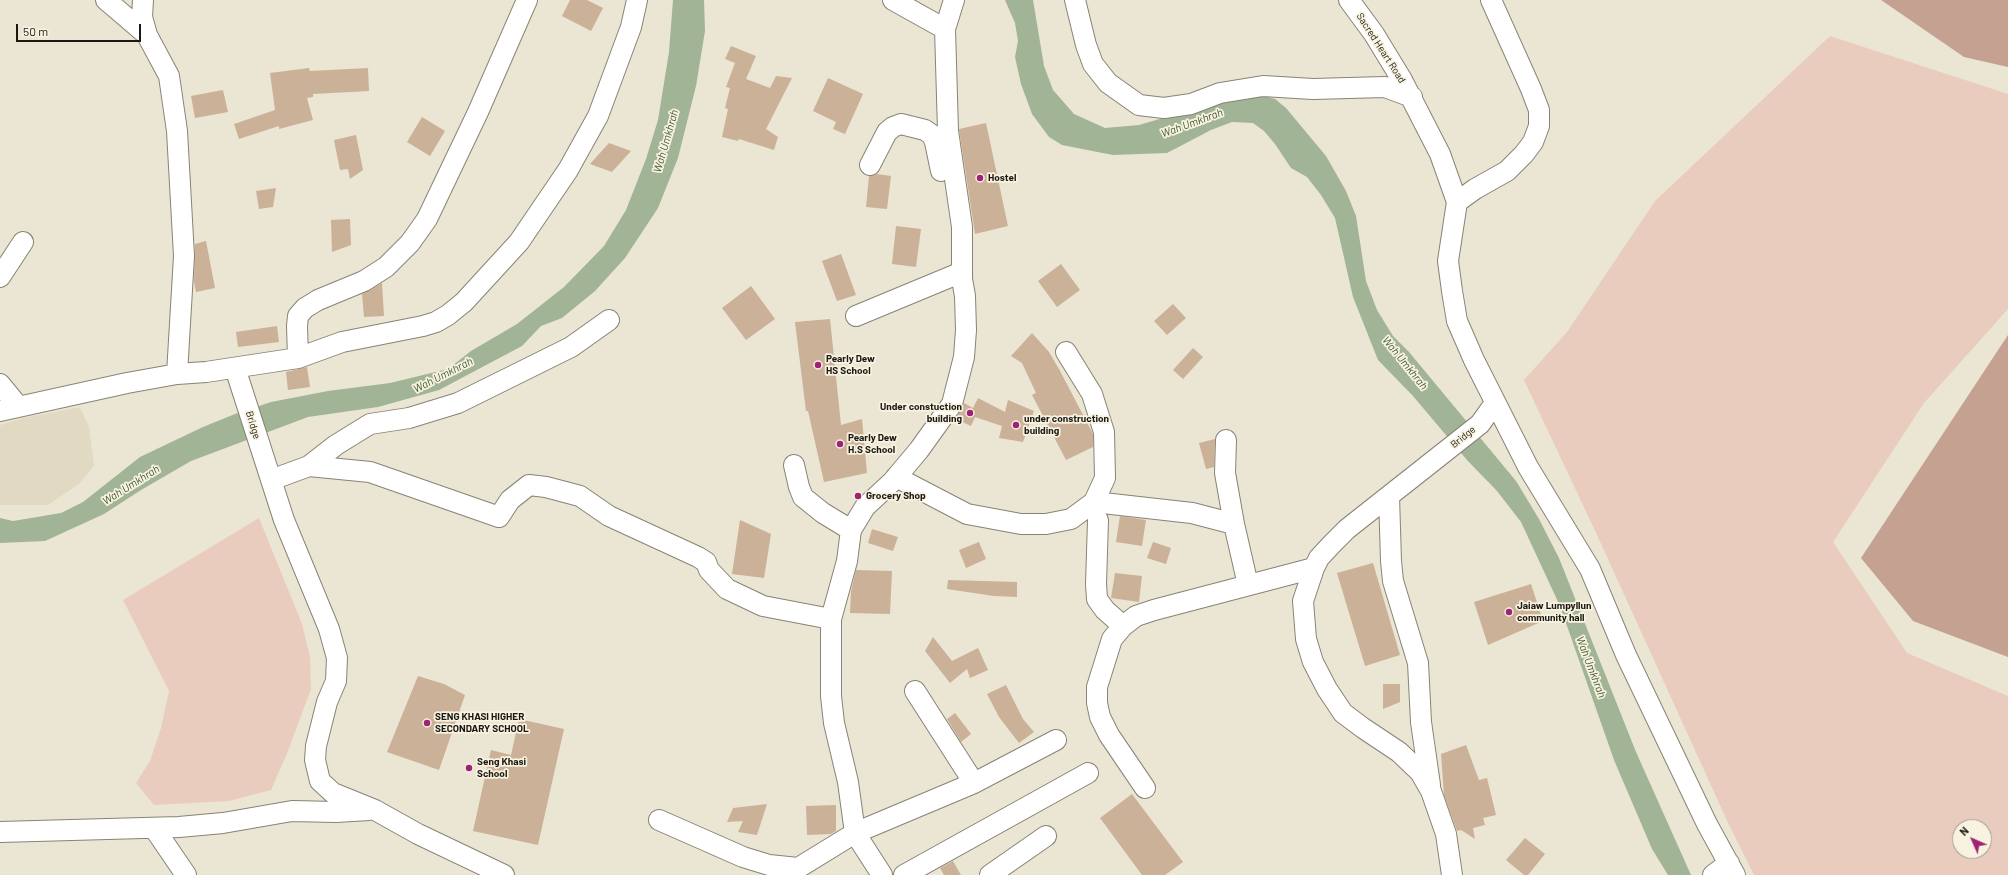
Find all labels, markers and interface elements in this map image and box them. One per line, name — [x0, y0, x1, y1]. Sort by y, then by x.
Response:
street label: Sacred Heart Road — [1354, 11, 1408, 85]
scale bar — [18, 16, 143, 42]
text: 50 m — [23, 24, 48, 38]
water label: Wah Umkhrah — [1159, 106, 1225, 140]
water label: Wah Umkhrah — [651, 108, 681, 174]
place label: Hostel — [988, 172, 1016, 184]
marker: Hostel — [975, 173, 985, 183]
water label: Wah Umkhrah — [1379, 334, 1431, 392]
place label: Pearly Dew HS School — [826, 353, 875, 376]
water label: Wah Umkhrah — [411, 354, 475, 396]
marker: Pearly Dew HS School — [813, 360, 823, 370]
place label: Under constuction building — [880, 401, 962, 424]
marker: Under constuction building — [965, 408, 975, 418]
street label: Bridge — [243, 410, 263, 440]
place label: under construction building — [1024, 413, 1109, 436]
marker: under construction building — [1011, 420, 1021, 430]
street label: Bridge — [1448, 423, 1478, 451]
place label: Pearly Dew H.S School — [848, 432, 897, 456]
marker: Pearly Dew H.S School — [835, 439, 845, 449]
water label: Wah Umkhrah — [100, 462, 162, 508]
place label: Grocery Shop — [866, 490, 926, 502]
marker: Grocery Shop — [853, 491, 863, 501]
place label: Jaiaw Lumpyllun community hall — [1517, 600, 1591, 624]
marker: Jaiaw Lumpyllun community hall — [1504, 607, 1514, 617]
water label: Wah Umkhrah — [1573, 634, 1609, 700]
place label: SENG KHASI HIGHER SECONDARY SCHOOL — [435, 711, 529, 734]
marker: SENG KHASI HIGHER SECONDARY SCHOOL — [422, 718, 432, 728]
place label: Seng Khasi School — [477, 756, 526, 780]
marker: Seng Khasi School — [464, 763, 474, 773]
north arrow — [1952, 819, 1992, 859]
text: N — [1957, 824, 1971, 838]

